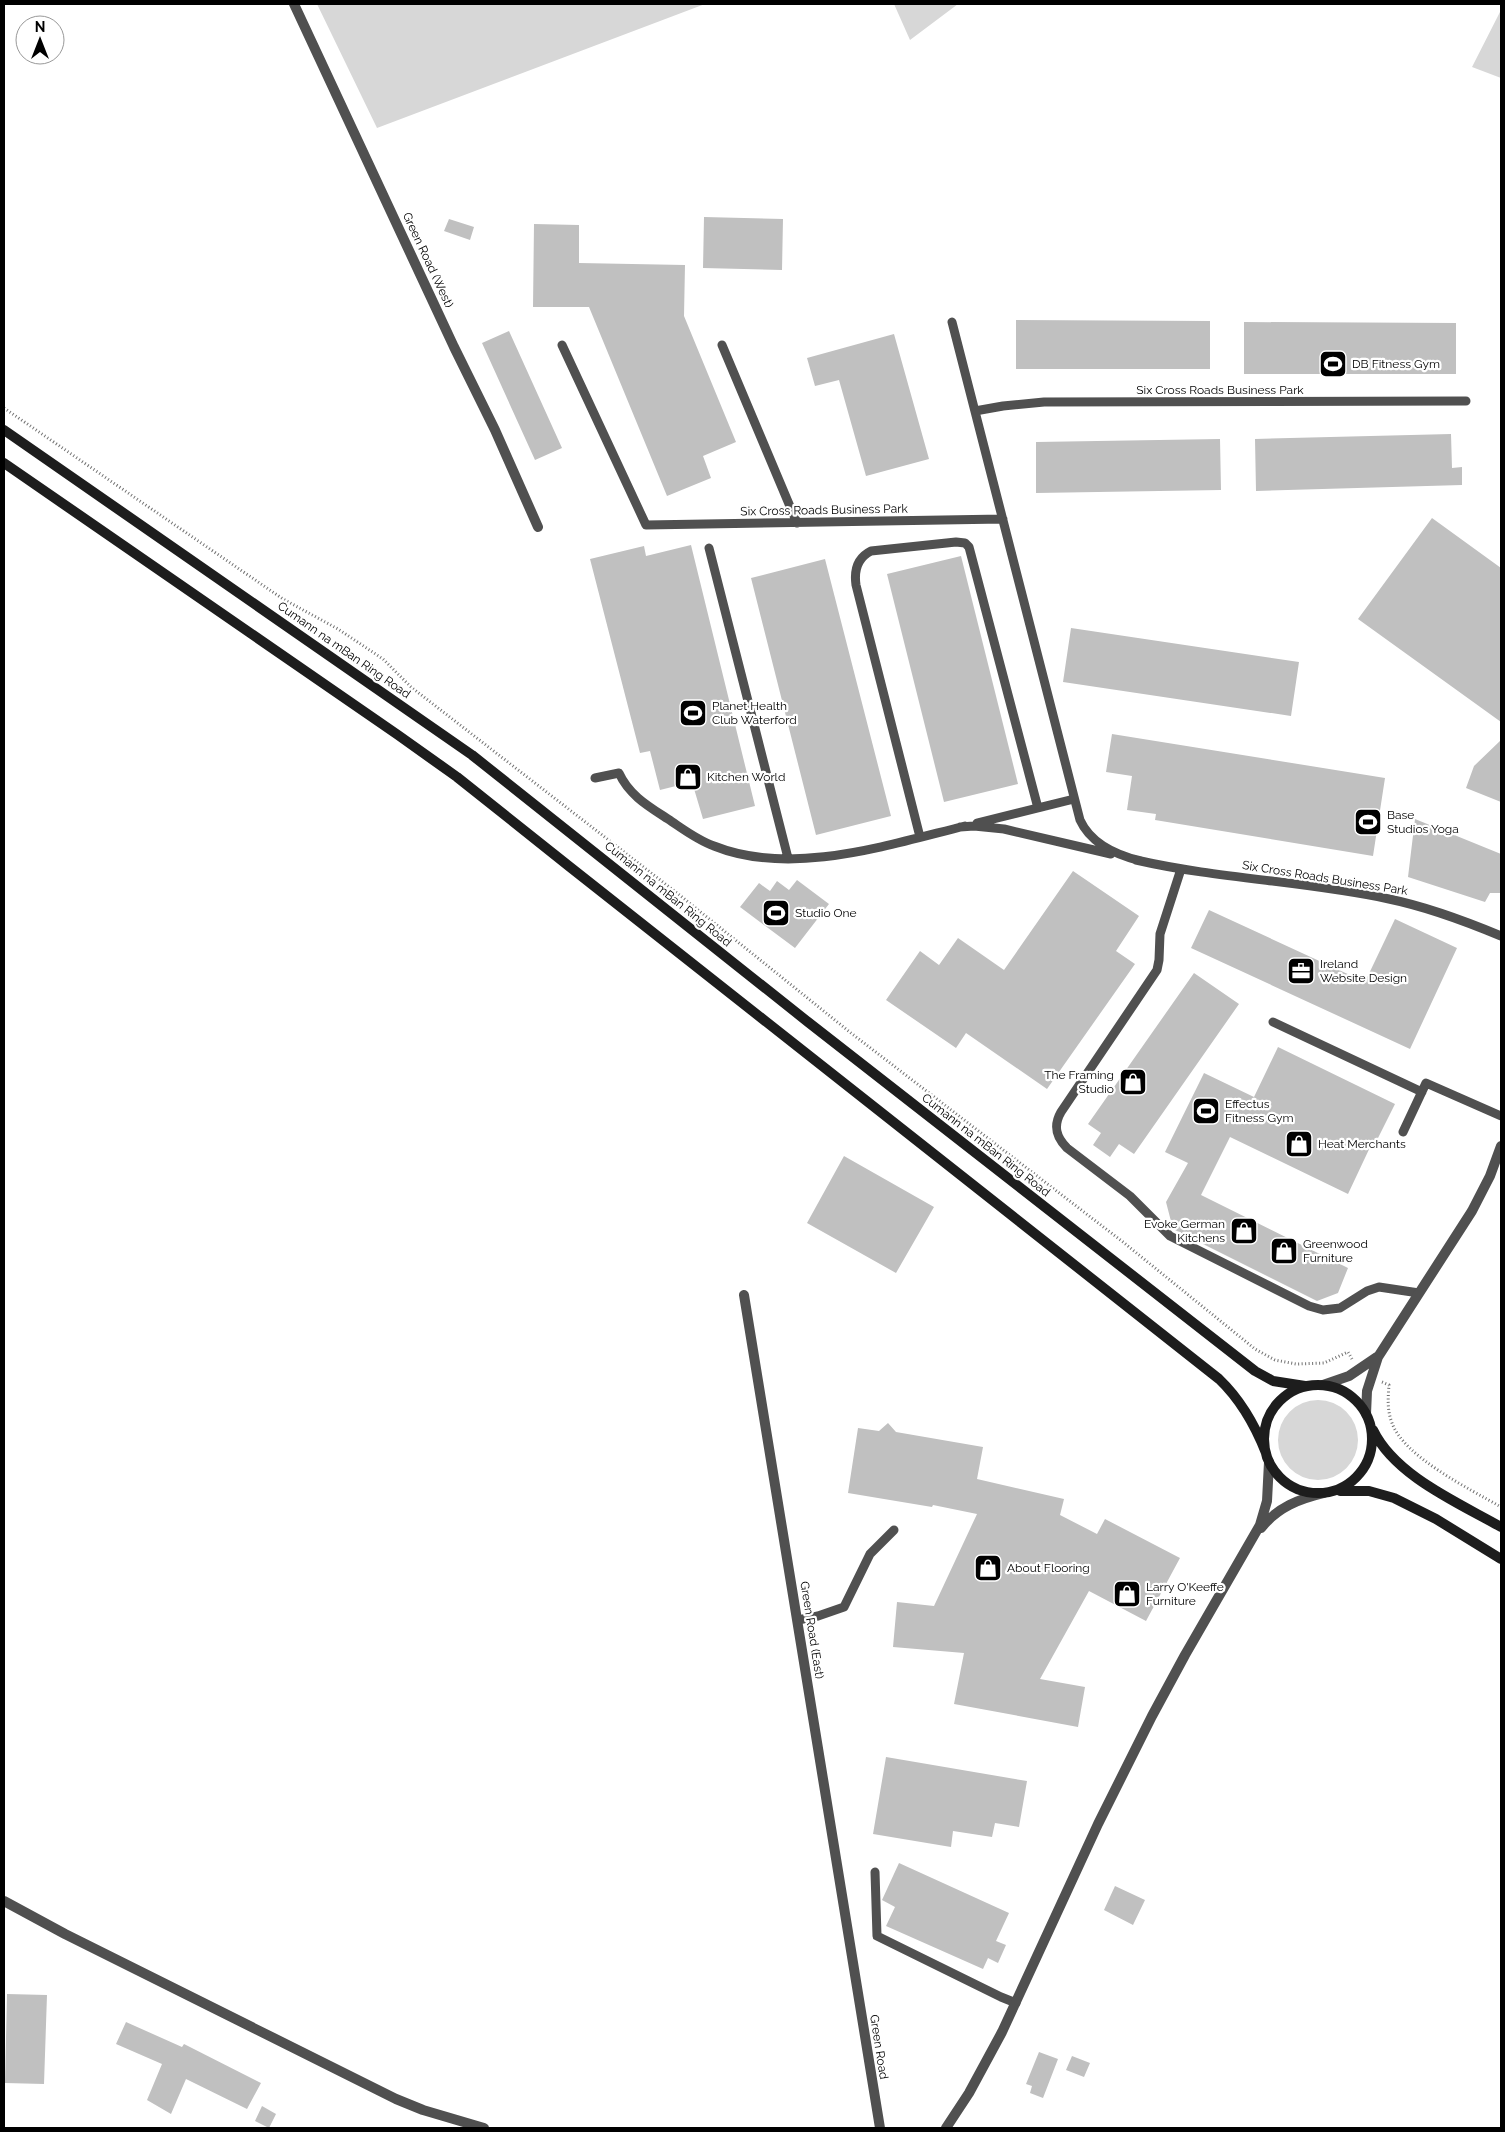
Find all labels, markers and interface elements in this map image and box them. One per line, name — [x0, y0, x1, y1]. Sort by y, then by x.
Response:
north arrow — [15, 15, 65, 65]
text: N — [35, 19, 45, 35]
street label: Green Road (West) — [400, 210, 456, 310]
sports icon: DB Fitness Gym — [1318, 349, 1348, 379]
place label: DB Fitness Gym — [1352, 357, 1440, 371]
street label: Six Cross Roads Business Park — [1136, 383, 1304, 397]
street label: Six Cross Roads Business Park — [740, 502, 908, 518]
street label: Cumann na mBan Ring Road — [275, 599, 413, 701]
sports icon: Planet Health Club Waterford — [678, 698, 708, 728]
place label: Planet Health Club Waterford — [712, 699, 797, 727]
shop icon: Kitchen World — [673, 762, 703, 792]
place label: Kitchen World — [707, 770, 785, 784]
sports icon: Base Studios Yoga — [1353, 807, 1383, 837]
place label: Base Studios Yoga — [1387, 808, 1459, 836]
street label: Cumann na mBan Ring Road — [602, 839, 734, 949]
street label: Six Cross Roads Business Park — [1241, 858, 1409, 898]
sports icon: Studio One — [761, 898, 791, 928]
place label: Studio One — [795, 906, 857, 920]
office icon: Ireland Website Design — [1286, 956, 1316, 986]
place label: Ireland Website Design — [1320, 957, 1407, 985]
shop icon: The Framing Studio — [1118, 1067, 1148, 1097]
place label: The Framing Studio — [1044, 1068, 1114, 1096]
street label: Cumann na mBan Ring Road — [919, 1091, 1053, 1199]
sports icon: Effectus Fitness Gym — [1191, 1096, 1221, 1126]
place label: Effectus Fitness Gym — [1225, 1097, 1293, 1125]
shop icon: Heat Merchants — [1284, 1129, 1314, 1159]
place label: Heat Merchants — [1318, 1137, 1406, 1151]
shop icon: Evoke German Kitchens — [1229, 1216, 1259, 1246]
place label: Evoke German Kitchens — [1144, 1217, 1225, 1245]
shop icon: Greenwood Furniture — [1269, 1236, 1299, 1266]
place label: Greenwood Furniture — [1303, 1237, 1368, 1265]
shop icon: About Flooring — [973, 1553, 1003, 1583]
place label: About Flooring — [1007, 1561, 1090, 1575]
shop icon: Larry O'Keeffe Furniture — [1112, 1579, 1142, 1609]
street label: Green Road (East) — [797, 1580, 827, 1680]
place label: Larry O'Keeffe Furniture — [1146, 1580, 1224, 1608]
street label: Green Road — [867, 2014, 891, 2080]

